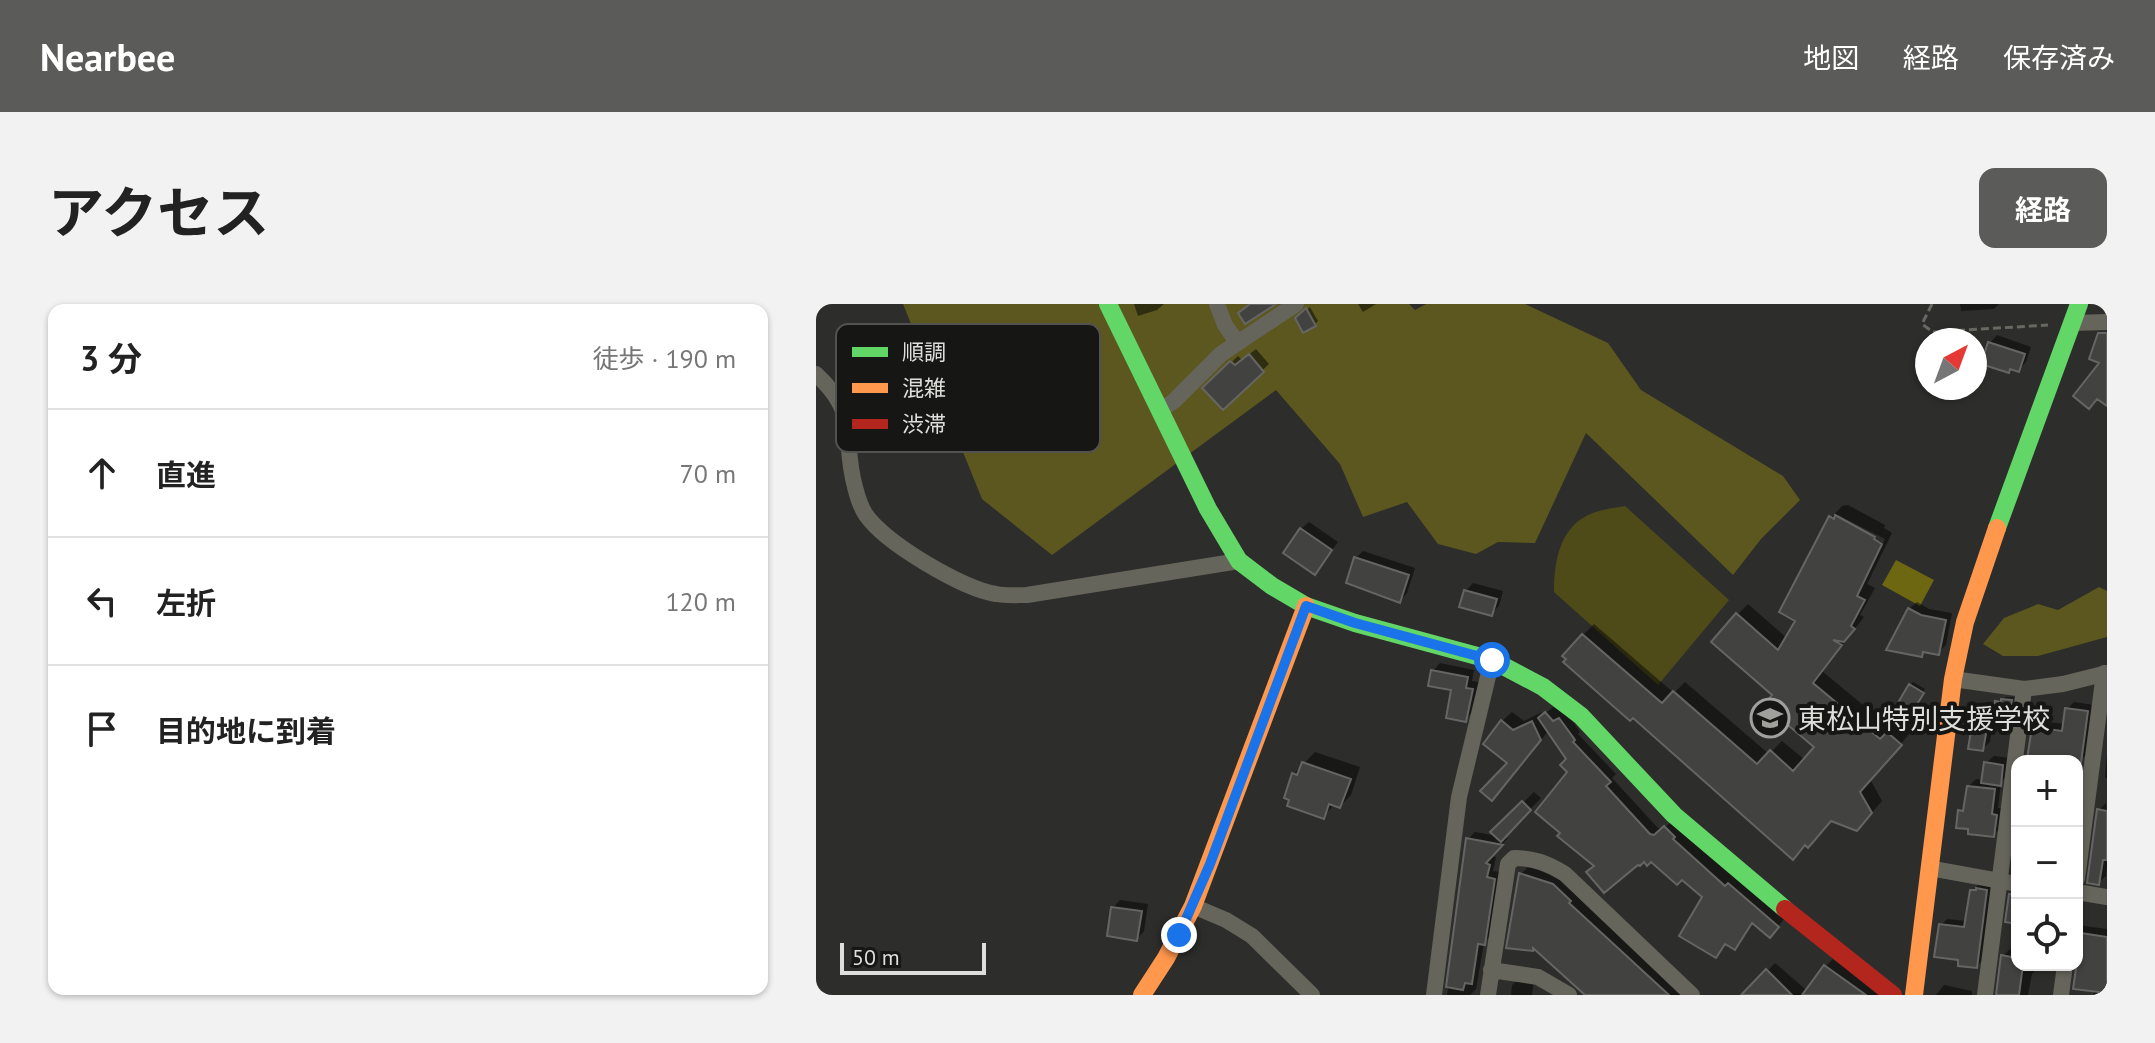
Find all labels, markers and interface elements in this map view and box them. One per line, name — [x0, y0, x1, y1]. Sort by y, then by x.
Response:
text: Nearbee — [40, 32, 175, 81]
text: 地図 — [1803, 39, 1859, 76]
text: 経路 — [1903, 39, 1959, 76]
text: 保存済み — [2003, 39, 2115, 76]
button: 経路 — [1979, 168, 2107, 248]
text: アクセス — [48, 176, 269, 248]
legend — [836, 324, 1100, 452]
north arrow — [1915, 328, 1987, 400]
text: 3 分 — [80, 336, 142, 380]
text: 順調 — [902, 338, 946, 366]
text: 徒歩 · 190 m — [593, 342, 736, 375]
text: 混雑 — [902, 374, 946, 402]
text: 渋滞 — [902, 410, 946, 438]
icon: ahead — [80, 451, 124, 495]
text: 直進 — [156, 455, 216, 494]
text: 70 m — [680, 457, 736, 490]
icon: left — [80, 579, 124, 623]
text: 左折 — [156, 583, 216, 622]
text: 120 m — [665, 585, 736, 618]
route start — [1474, 642, 1510, 678]
school or university icon: 東松山特別支援学校 — [1749, 697, 1791, 739]
place label: 東松山特別支援学校 — [1798, 700, 2050, 737]
icon: arrive — [80, 707, 124, 751]
text: 目的地に到着 — [156, 711, 336, 750]
map controls — [2011, 755, 2083, 971]
button: + — [2011, 755, 2083, 827]
button: − — [2011, 827, 2083, 899]
button: locate — [2011, 899, 2083, 971]
route end — [1161, 917, 1197, 953]
scale bar — [840, 939, 986, 975]
text: 50 m — [852, 943, 900, 971]

